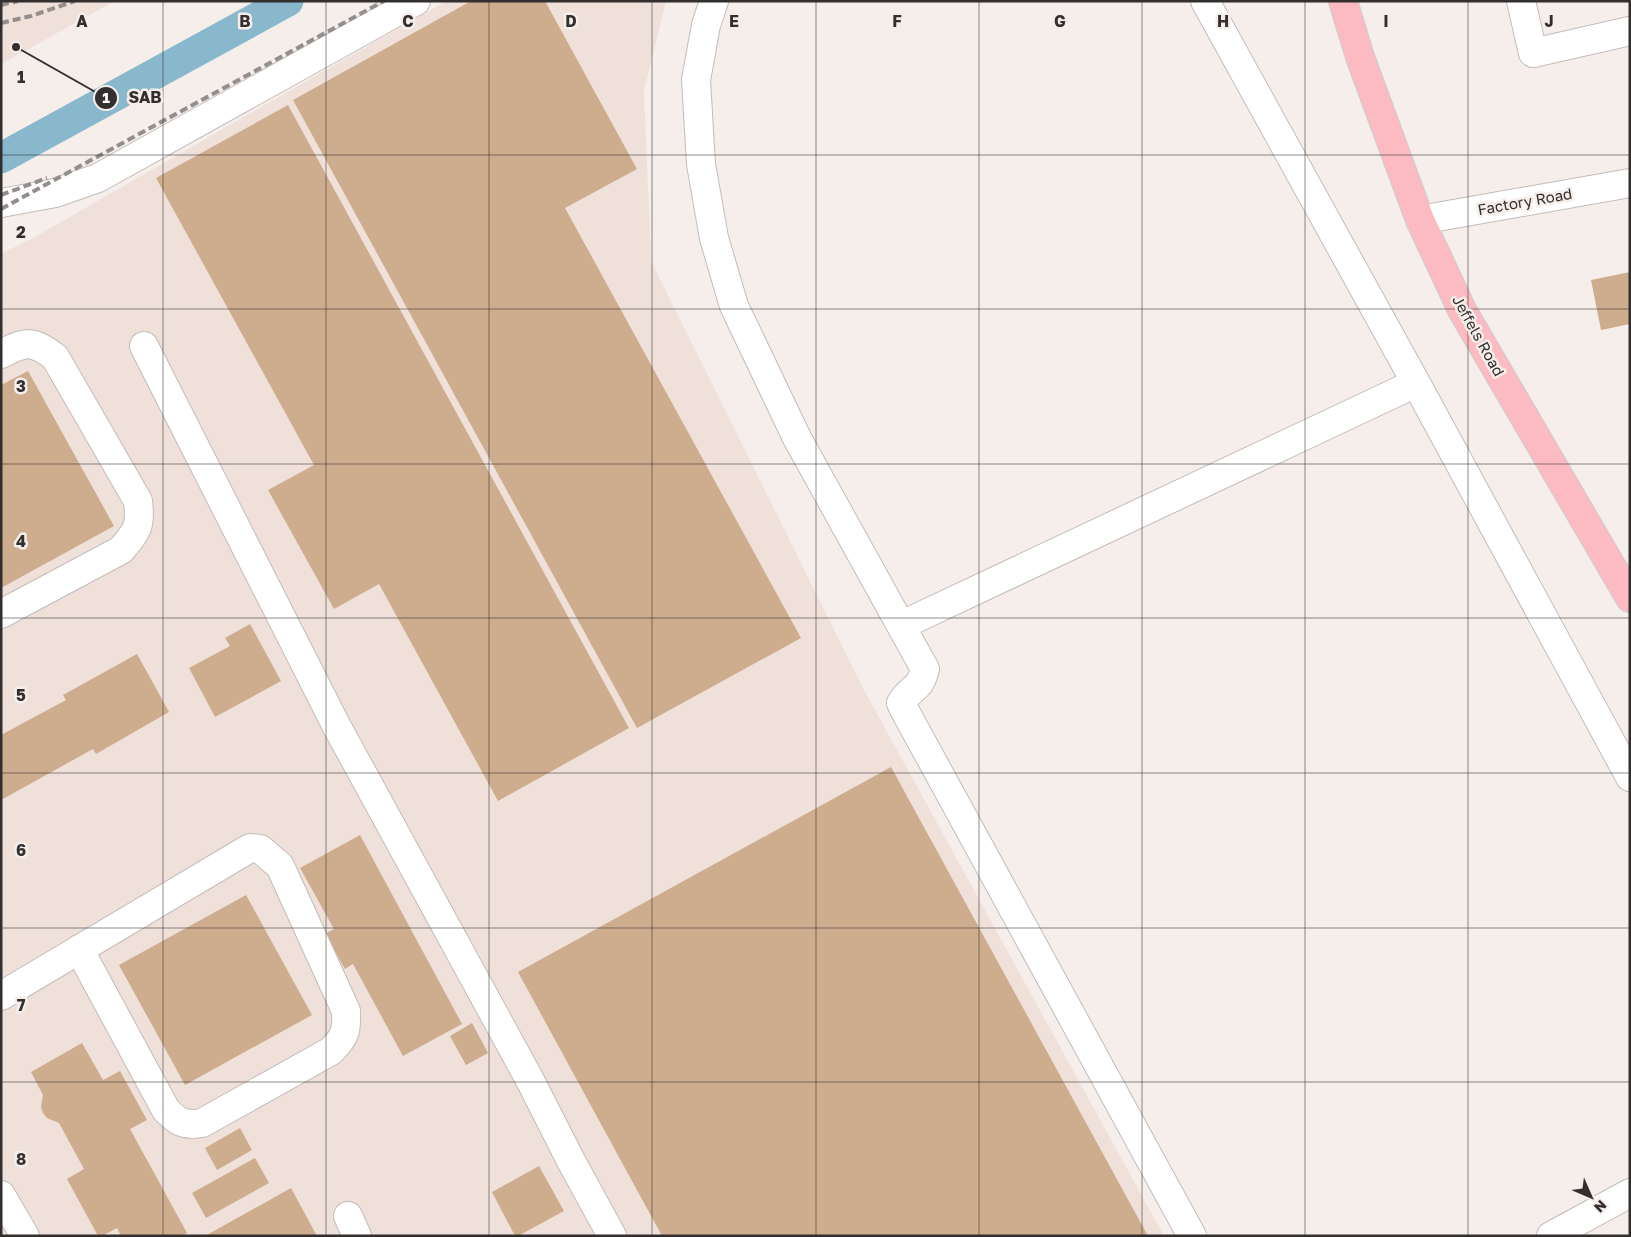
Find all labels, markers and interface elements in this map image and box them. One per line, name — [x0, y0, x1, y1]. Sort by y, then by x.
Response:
text: A — [76, 11, 88, 31]
text: B — [239, 11, 251, 31]
text: C — [402, 11, 414, 31]
text: D — [565, 11, 577, 31]
text: E — [729, 11, 739, 31]
text: F — [892, 11, 902, 31]
text: G — [1054, 11, 1066, 31]
text: H — [1217, 11, 1229, 31]
text: I — [1383, 11, 1389, 31]
text: J — [1544, 11, 1554, 31]
text: 1 — [17, 67, 25, 87]
callout: SAB — [94, 82, 172, 113]
text: SAB — [128, 87, 162, 107]
text: 1 — [102, 88, 110, 106]
street label: Factory Road — [1476, 184, 1573, 218]
text: 2 — [16, 222, 26, 242]
street label: Jeffels Road — [1449, 292, 1509, 379]
text: 3 — [16, 376, 26, 396]
text: 4 — [16, 531, 26, 551]
text: 5 — [16, 685, 26, 705]
text: 6 — [16, 840, 26, 860]
text: 7 — [17, 995, 26, 1015]
text: 8 — [16, 1149, 26, 1169]
north arrow — [1566, 1172, 1616, 1222]
text: N — [1591, 1197, 1610, 1216]

